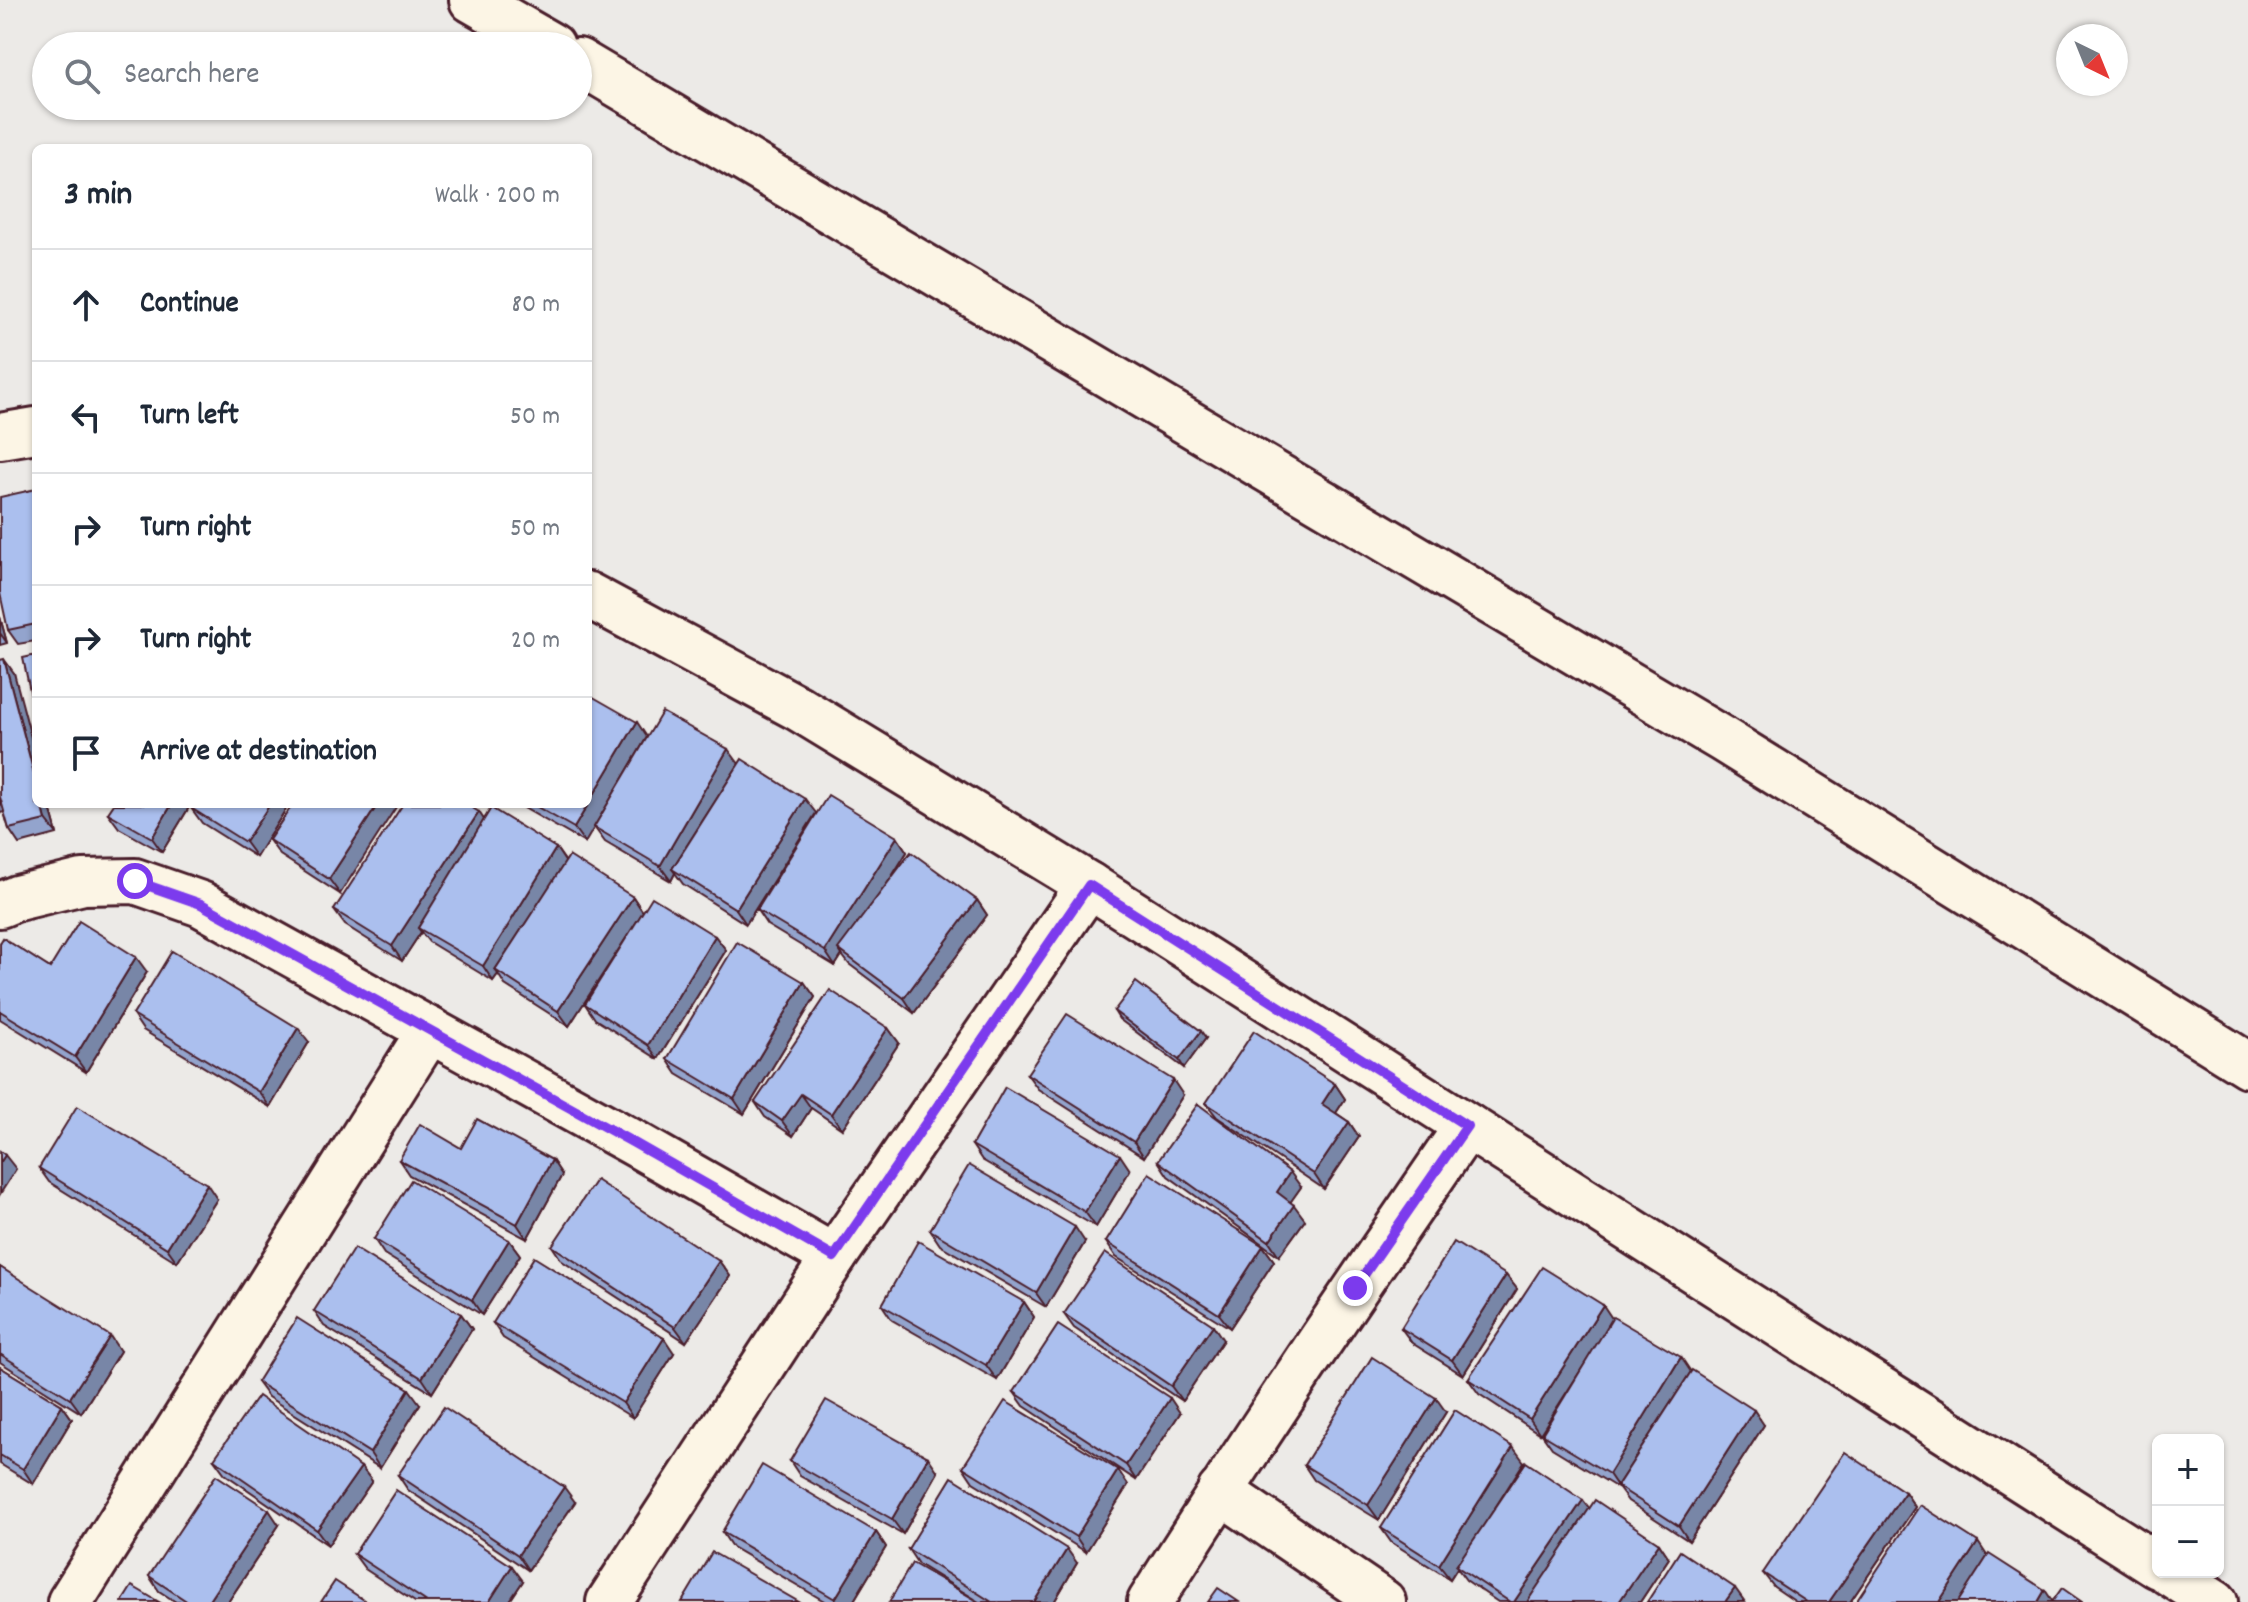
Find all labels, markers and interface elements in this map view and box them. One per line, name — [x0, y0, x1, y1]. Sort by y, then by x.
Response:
north arrow — [2056, 24, 2128, 96]
search box — [32, 32, 592, 120]
icon: search — [60, 54, 104, 98]
text: Search here — [124, 55, 260, 98]
text: 3 min — [64, 172, 132, 221]
text: Walk · 200 m — [435, 178, 560, 215]
icon: ahead — [64, 283, 108, 327]
text: Continue — [140, 284, 239, 327]
text: 80 m — [512, 287, 560, 324]
icon: left — [64, 395, 108, 439]
text: Turn left — [140, 396, 239, 439]
text: 50 m — [510, 399, 560, 436]
icon: right — [64, 507, 108, 551]
text: Turn right — [140, 508, 251, 551]
text: 50 m — [510, 511, 560, 548]
icon: right — [64, 619, 108, 663]
text: Turn right — [140, 620, 251, 663]
text: 20 m — [511, 623, 560, 660]
icon: arrive — [64, 731, 108, 775]
text: Arrive at destination — [140, 732, 377, 775]
route start — [117, 863, 153, 899]
route end — [1337, 1270, 1373, 1306]
map controls — [2152, 1434, 2224, 1578]
button: + — [2152, 1434, 2224, 1506]
button: − — [2152, 1506, 2224, 1578]

